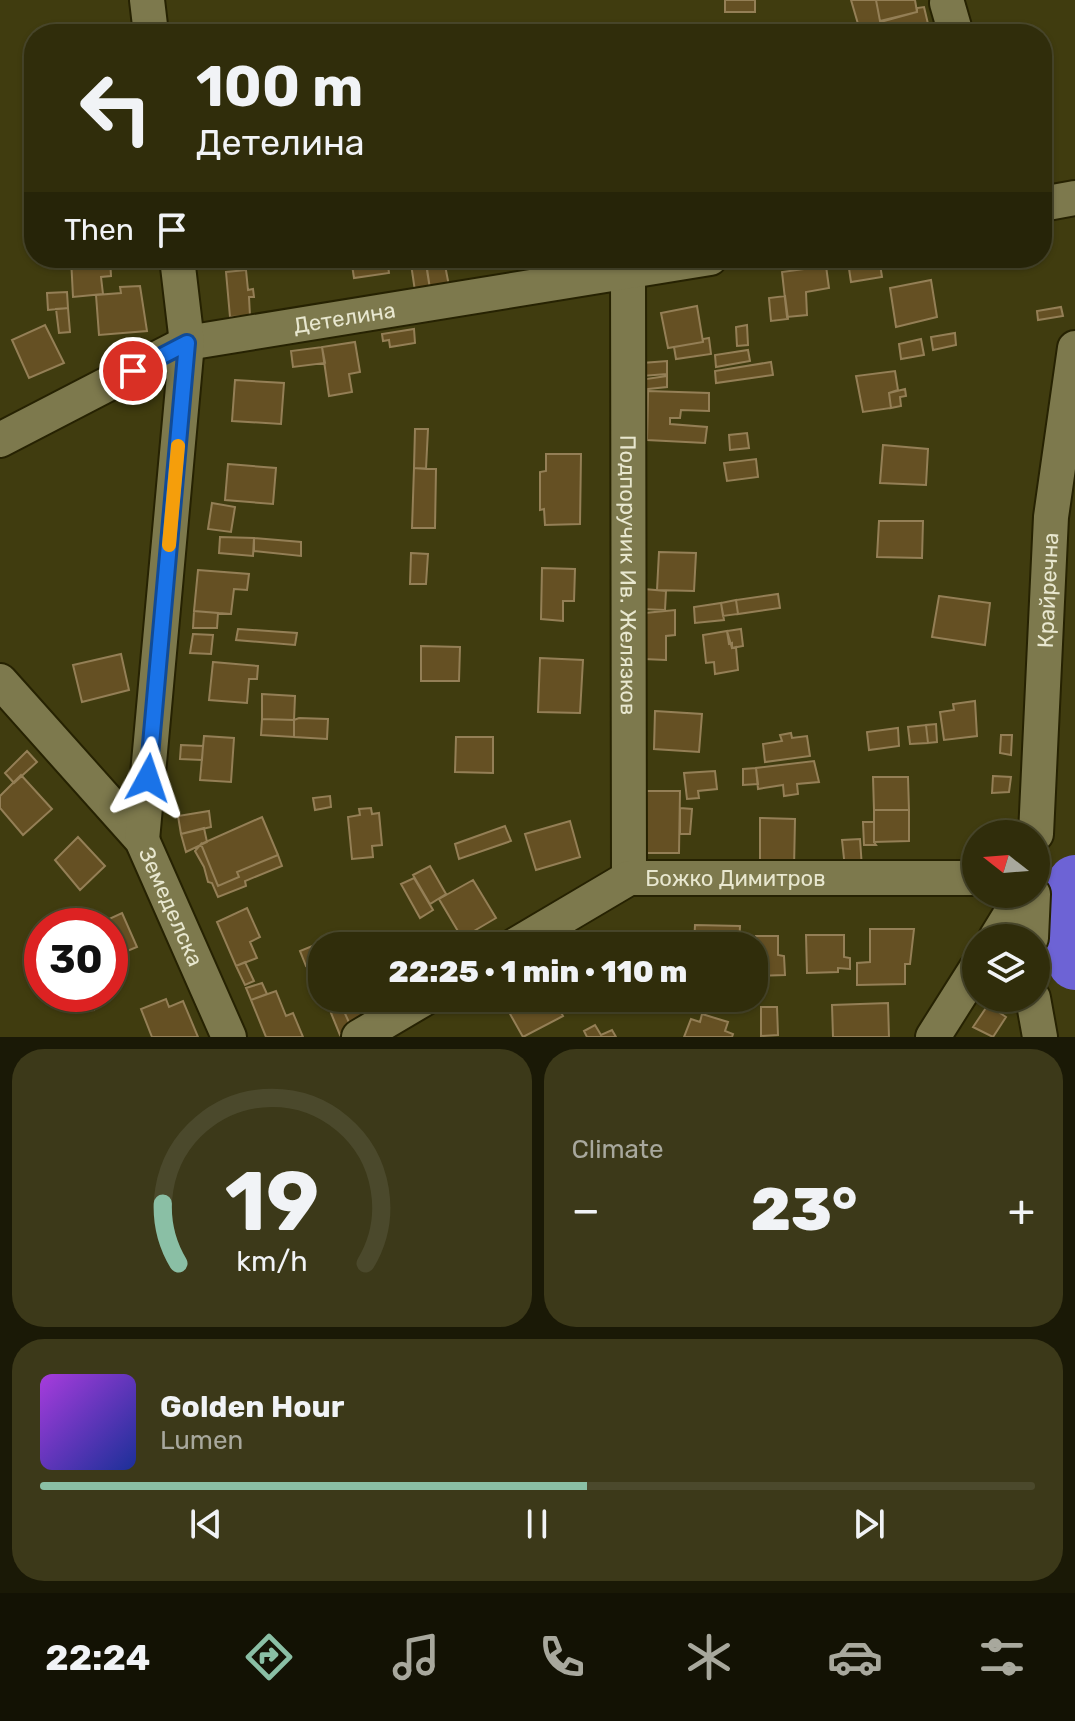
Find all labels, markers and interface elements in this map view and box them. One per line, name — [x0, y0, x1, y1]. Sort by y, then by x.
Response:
text: 100 m — [196, 54, 363, 120]
icon: left — [64, 56, 168, 160]
text: Детелина — [196, 121, 365, 164]
icon: arrive — [150, 208, 194, 252]
text: Then — [64, 212, 134, 248]
street label: Детелина — [291, 296, 397, 340]
pin — [99, 337, 167, 405]
icon: arrive — [111, 349, 155, 393]
street label: Подпоручик Ив. Желязков — [614, 435, 642, 715]
street label: Крайречна — [1032, 532, 1064, 649]
position arrow — [106, 736, 190, 820]
north arrow — [962, 820, 1050, 908]
map controls — [962, 820, 1050, 1012]
street label: Земеделска — [133, 843, 209, 971]
street label: Божко Димитров — [645, 865, 826, 892]
speed limit sign: 30 — [24, 908, 128, 1012]
button: layers — [962, 924, 1050, 1012]
text: 22:25 · 1 min · 110 m — [389, 954, 687, 990]
text: Climate — [572, 1134, 664, 1165]
text: 19 — [224, 1152, 319, 1251]
text: 23° — [750, 1174, 857, 1245]
text: − — [572, 1184, 600, 1236]
text: + — [1008, 1184, 1035, 1236]
text: km/h — [236, 1244, 307, 1278]
text: Golden Hour — [160, 1389, 344, 1425]
text: Lumen — [160, 1425, 243, 1456]
icon: previous — [184, 1502, 228, 1546]
icon: pause — [515, 1502, 559, 1546]
icon: next — [847, 1502, 891, 1546]
icon: directions — [241, 1629, 297, 1685]
icon: music — [388, 1629, 444, 1685]
icon: phone — [534, 1629, 590, 1685]
icon: climate — [681, 1629, 737, 1685]
icon: car — [827, 1629, 883, 1685]
icon: filters — [974, 1629, 1030, 1685]
text: 22:24 — [45, 1636, 150, 1679]

